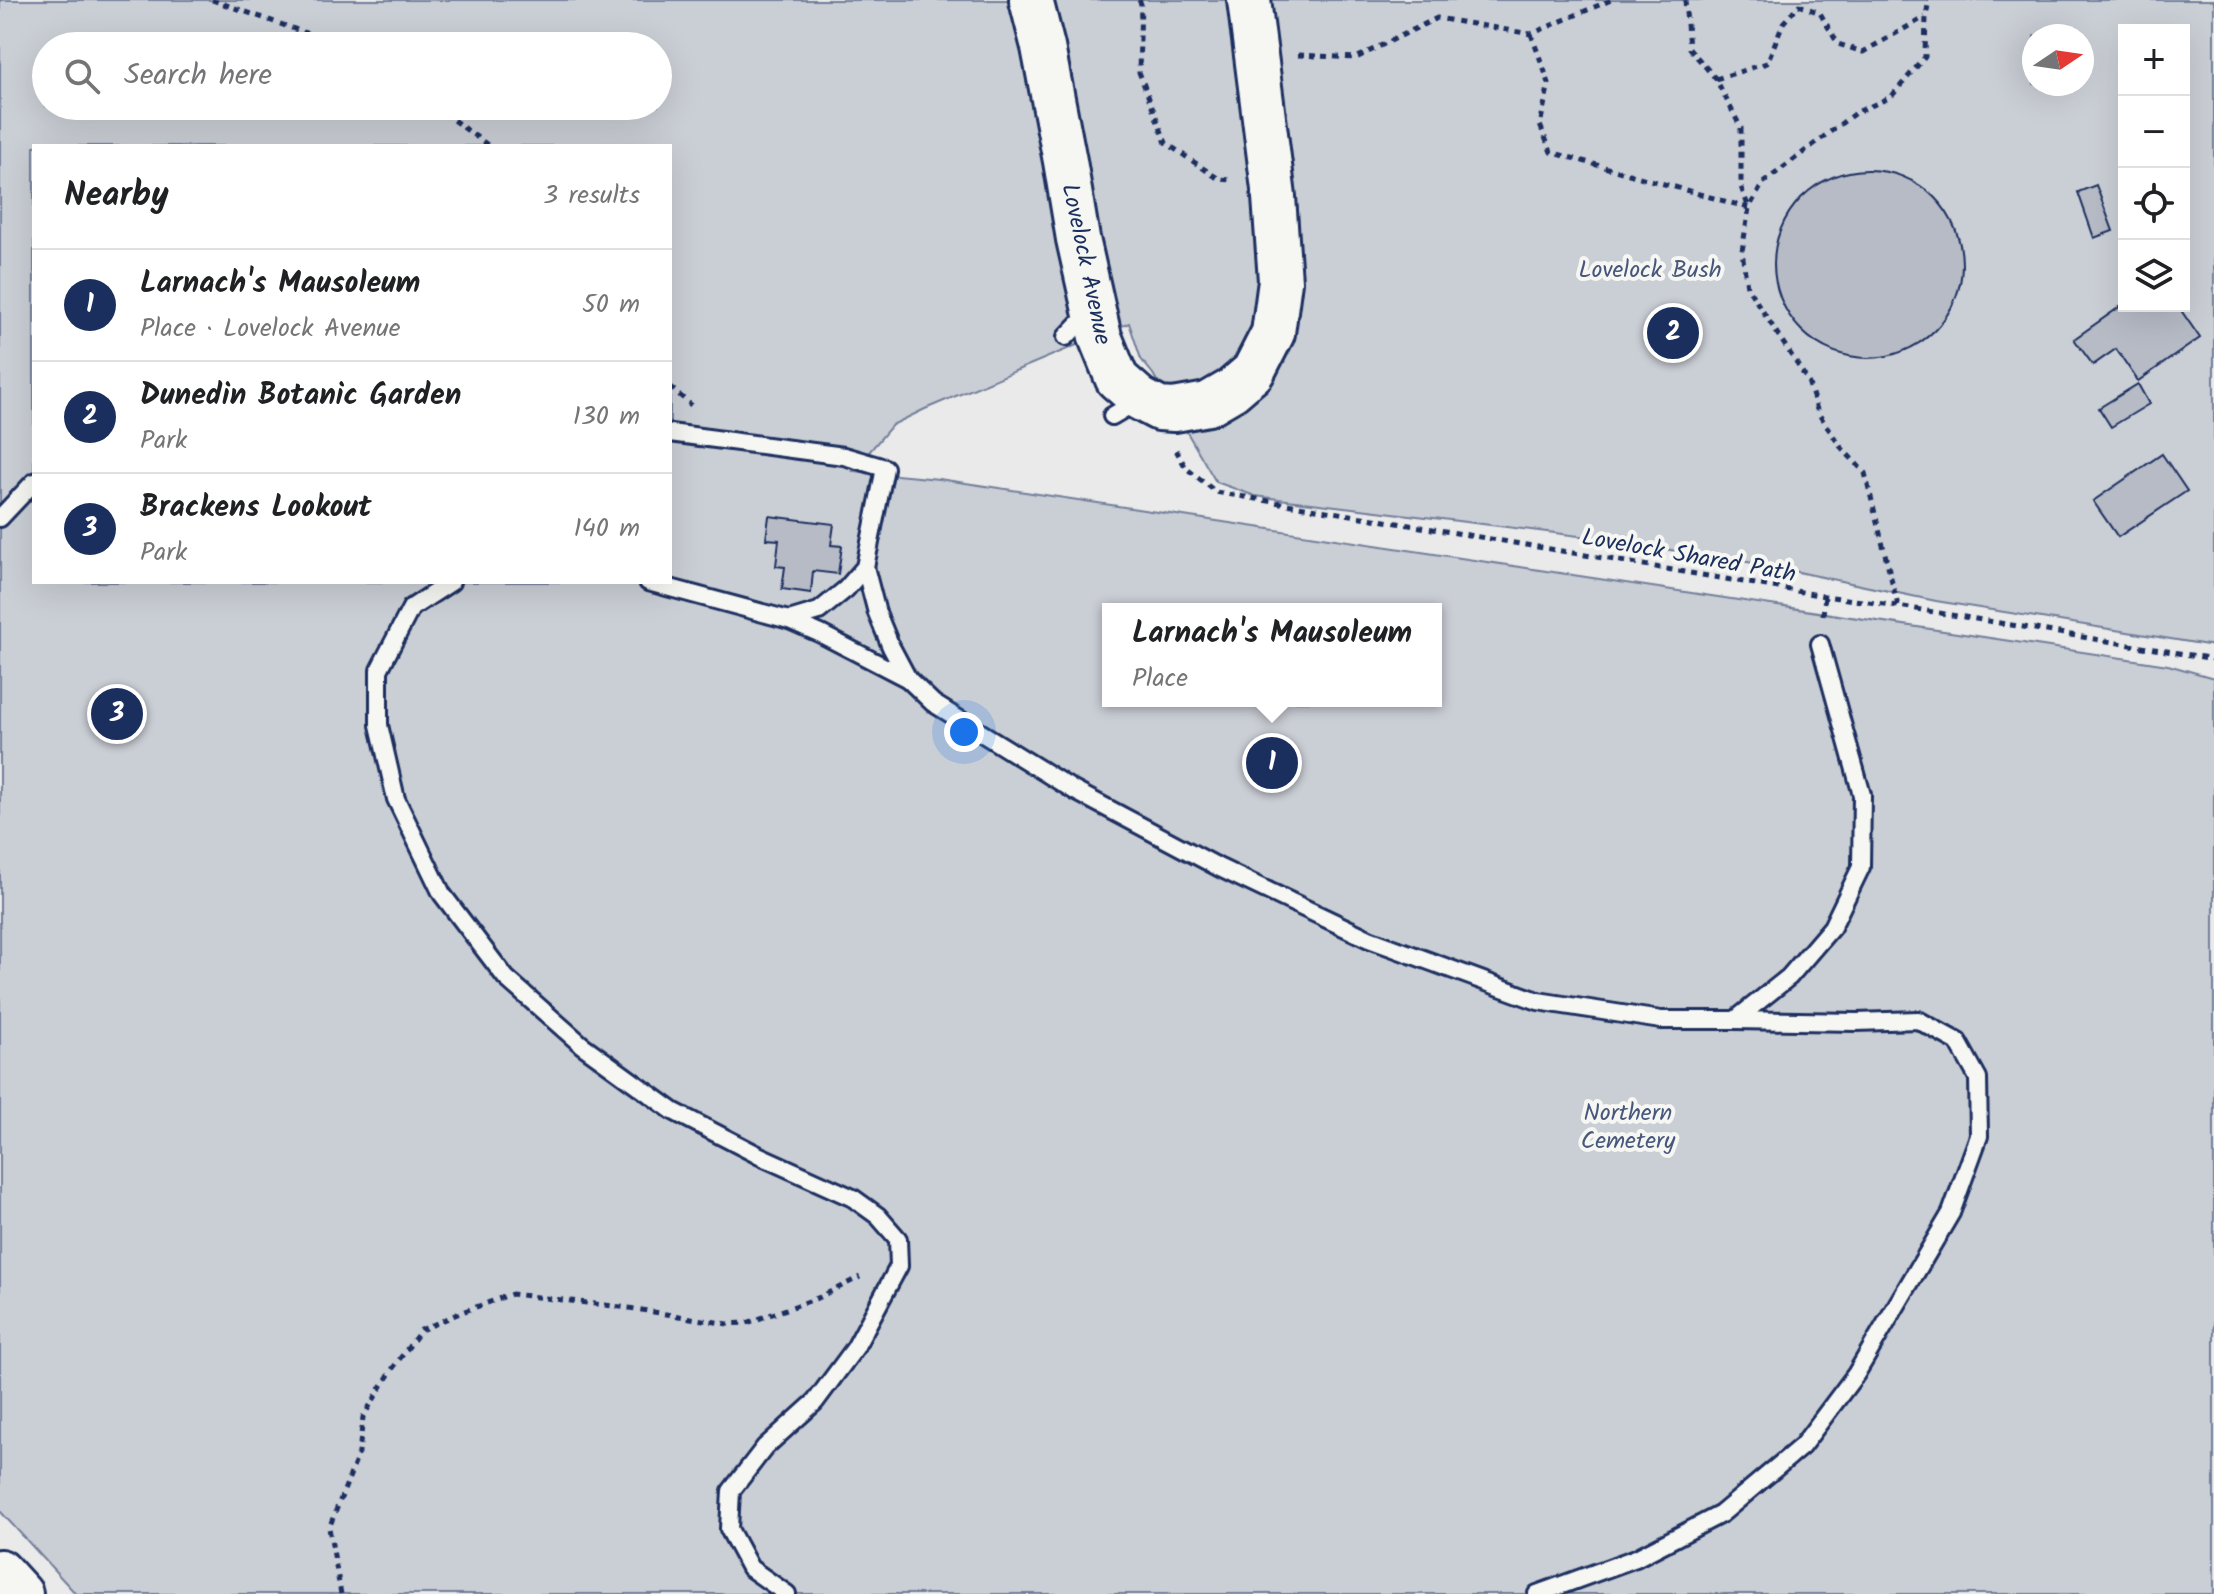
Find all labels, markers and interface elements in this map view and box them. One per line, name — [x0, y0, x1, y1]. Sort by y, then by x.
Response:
north arrow — [2022, 24, 2094, 96]
map controls — [2118, 24, 2190, 312]
button: + — [2118, 24, 2190, 96]
search box — [32, 32, 672, 120]
text: Search here — [124, 52, 272, 100]
icon: search — [60, 54, 104, 98]
button: − — [2118, 96, 2190, 168]
button: locate — [2118, 168, 2190, 240]
text: Nearby — [64, 169, 169, 223]
text: 3 results — [543, 175, 640, 217]
street label: Lovelock Avenue — [1049, 180, 1122, 349]
button: layers — [2118, 240, 2190, 312]
park label: Lovelock Bush — [1578, 251, 1722, 290]
text: Larnach's Mausoleum — [140, 260, 420, 308]
text: 1 — [86, 284, 94, 326]
text: 50 m — [582, 284, 640, 326]
pin: 2 — [1647, 303, 1699, 363]
text: Place · Lovelock Avenue — [140, 308, 401, 350]
text: Dunedin Botanic Garden — [140, 372, 461, 420]
text: 2 — [82, 396, 98, 438]
text: 130 m — [573, 396, 640, 438]
text: Park — [140, 420, 187, 462]
text: Brackens Lookout — [140, 484, 371, 532]
text: 3 — [83, 508, 97, 550]
text: 140 m — [573, 508, 640, 550]
street label: Lovelock Shared Path — [1579, 518, 1799, 595]
text: Park — [140, 532, 187, 574]
popup — [1102, 603, 1442, 707]
text: Larnach's Mausoleum — [1132, 610, 1412, 658]
text: Place — [1132, 658, 1188, 700]
pin: 3 — [91, 684, 143, 744]
your location — [944, 712, 984, 752]
pin: 1 — [1246, 733, 1298, 793]
park label: Northern Cemetery — [1581, 1094, 1676, 1161]

